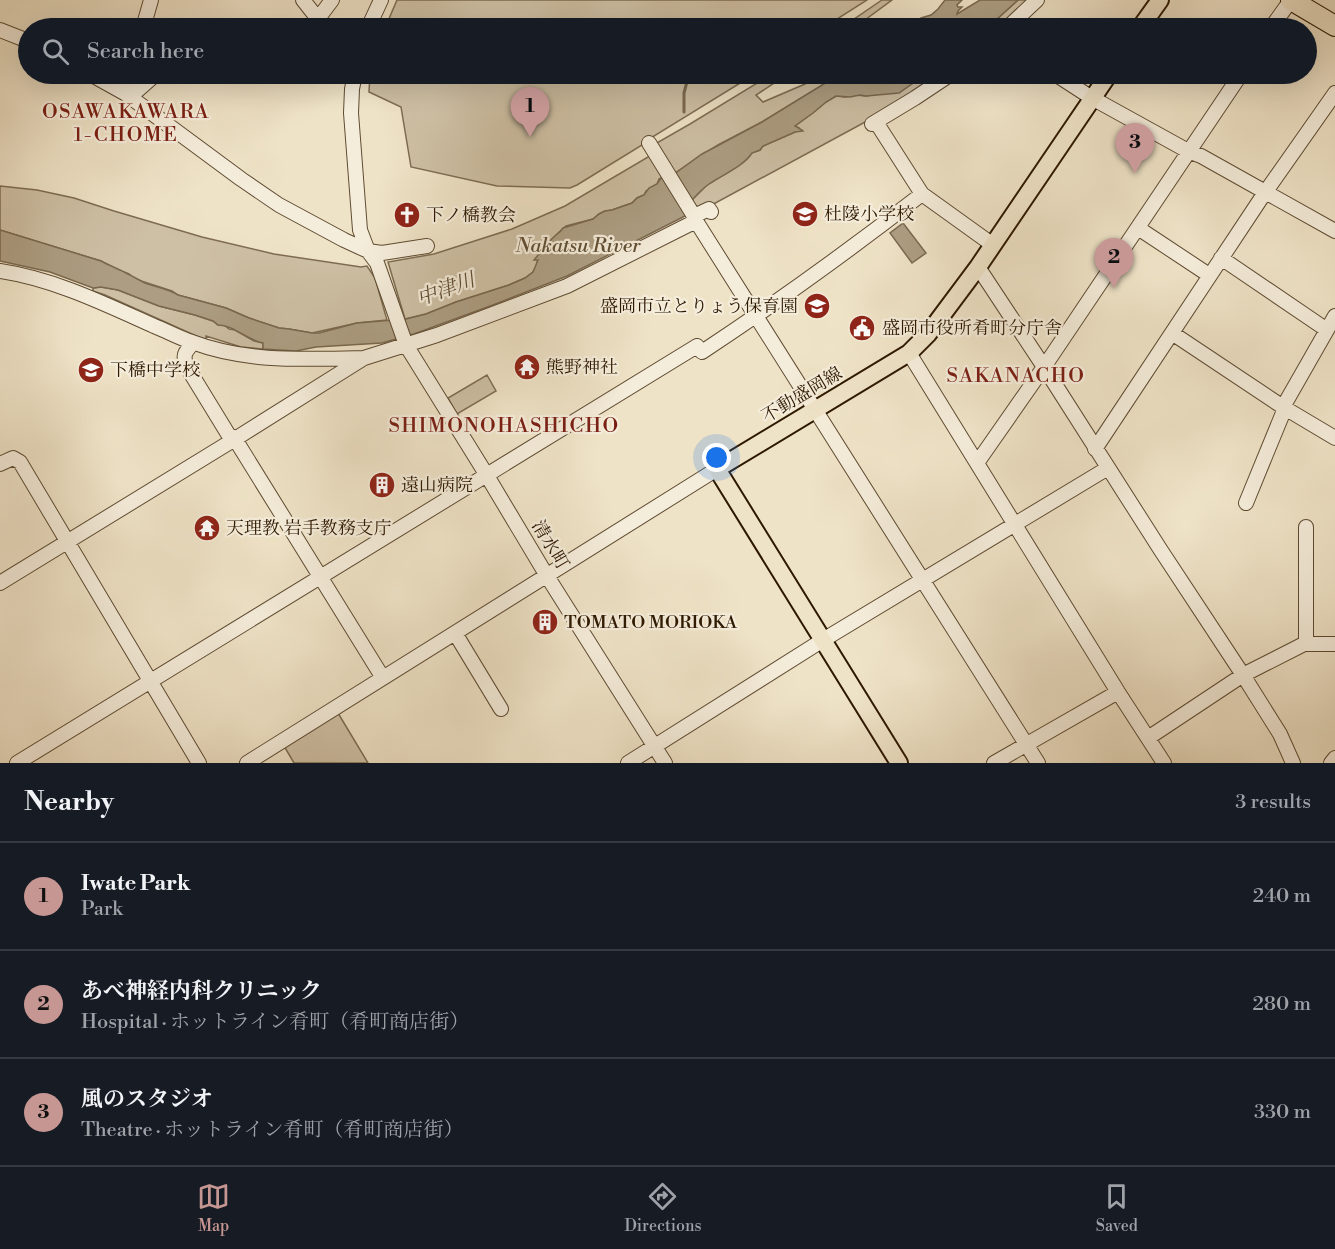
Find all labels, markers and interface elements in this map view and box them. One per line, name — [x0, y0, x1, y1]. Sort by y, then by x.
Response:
search box — [18, 18, 1317, 84]
icon: search — [39, 35, 72, 68]
text: Search here — [87, 38, 204, 65]
pin: 1 — [510, 88, 550, 137]
district label: OSAWAKAWARA 1-CHOME — [42, 100, 210, 148]
pin: 3 — [1116, 124, 1154, 173]
school or university icon: 杜陵小学校 — [790, 199, 820, 229]
church icon: 下ノ橋教会 — [392, 200, 422, 230]
place label: 杜陵小学校 — [824, 203, 914, 226]
place label: 下ノ橋教会 — [426, 204, 516, 227]
water label: Nakatsu River — [514, 234, 641, 259]
pin: 2 — [1094, 238, 1134, 288]
water label: 中津川 — [414, 267, 480, 312]
school or university icon: 盛岡市立とりょう保育園 — [802, 291, 832, 321]
place label: 盛岡市立とりょう保育園 — [600, 295, 798, 318]
public building icon: 盛岡市役所肴町分庁舎 — [847, 313, 877, 343]
place label: 盛岡市役所肴町分庁舎 — [882, 317, 1062, 340]
temple icon: 熊野神社 — [512, 352, 542, 382]
school or university icon: 下橋中学校 — [76, 355, 106, 385]
place label: 熊野神社 — [546, 356, 618, 379]
place label: 下橋中学校 — [110, 359, 200, 382]
street label: 不動盛岡線 — [758, 362, 846, 428]
district label: SAKANACHO — [947, 364, 1086, 389]
district label: SHIMONOHASHICHO — [388, 414, 620, 439]
your location — [702, 443, 731, 472]
building icon: 遠山病院 — [367, 470, 397, 500]
place label: 遠山病院 — [401, 474, 473, 497]
temple icon: 天理教 岩手教務支庁 — [192, 513, 222, 543]
street label: 清水町 — [526, 516, 574, 574]
place label: 天理教 岩手教務支庁 — [226, 517, 392, 540]
building icon: TOMATO MORIOKA — [530, 607, 560, 637]
place label: TOMATO MORIOKA — [564, 611, 738, 634]
text: Nearby — [24, 786, 114, 818]
text: 3 results — [1235, 790, 1311, 815]
text: Iwate Park — [81, 870, 190, 897]
text: 1 — [39, 884, 48, 909]
text: 240 m — [1253, 884, 1311, 909]
text: Park — [81, 897, 123, 922]
text: あべ神経内科クリニック — [81, 978, 322, 1005]
text: 2 — [37, 992, 50, 1017]
text: 280 m — [1252, 992, 1311, 1017]
text: Hospital · ホットライン肴町（肴町商店街） — [81, 1010, 469, 1035]
text: 風のスタジオ — [81, 1086, 213, 1113]
text: 3 — [37, 1100, 50, 1125]
text: 330 m — [1254, 1100, 1311, 1125]
text: Theatre · ホットライン肴町（肴町商店街） — [81, 1118, 463, 1143]
tab: Map — [197, 1180, 230, 1236]
tab: Directions — [624, 1180, 702, 1236]
tab: Saved — [1096, 1180, 1138, 1236]

